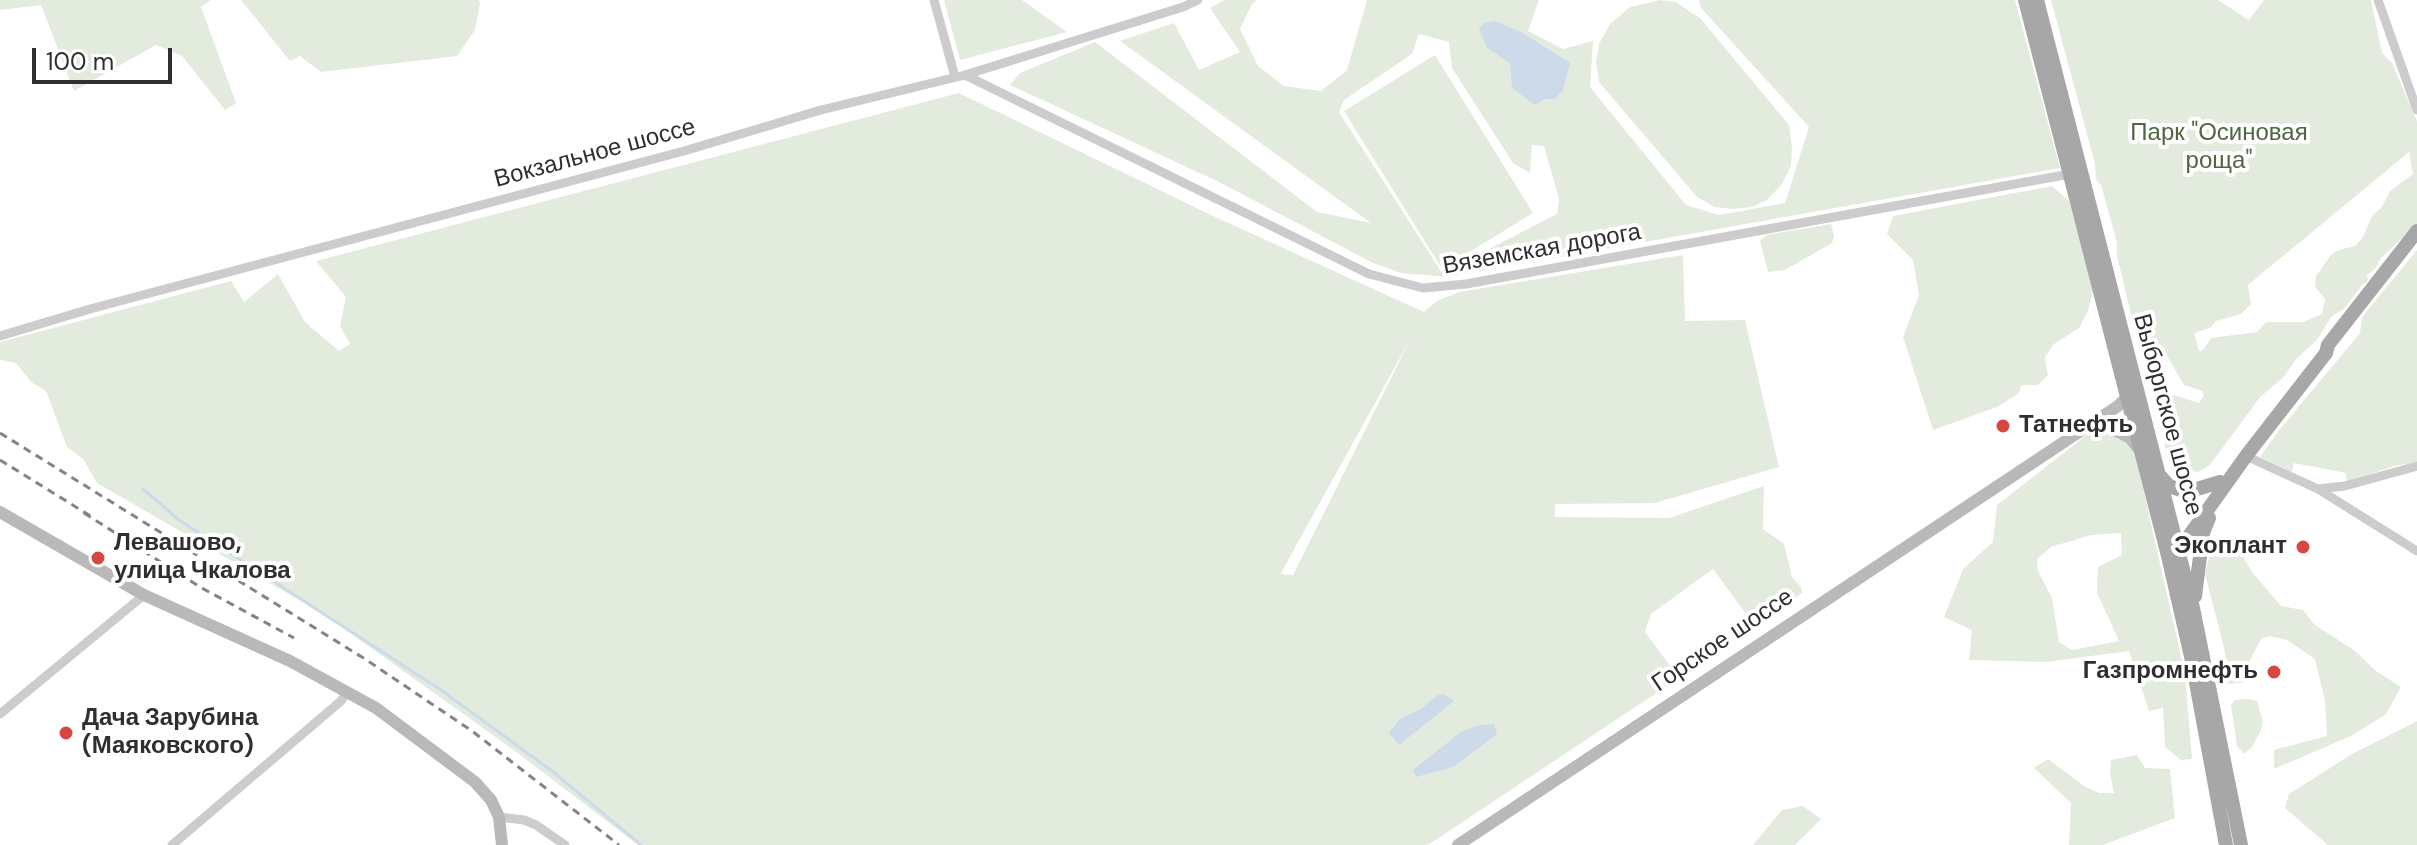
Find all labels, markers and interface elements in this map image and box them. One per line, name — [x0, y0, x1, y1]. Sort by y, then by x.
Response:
scale bar — [36, 32, 176, 82]
text: 100 m — [46, 46, 114, 77]
street label: Вокзальное шоссе — [491, 113, 699, 195]
park label: Парк "Осиновая роща" — [2130, 120, 2308, 176]
street label: Вяземская дорога — [1441, 218, 1643, 282]
street label: Выборгское шоссе — [2126, 311, 2208, 519]
place label: Татнефть — [2019, 412, 2133, 440]
marker: Татнефть — [1994, 417, 2012, 435]
place label: Левашово, улица Чкалова — [114, 530, 291, 586]
place label: Экоплант — [2174, 533, 2287, 561]
marker: Экоплант — [2294, 538, 2312, 556]
marker: Левашово, улица Чкалова — [89, 549, 107, 567]
street label: Горское шоссе — [1647, 583, 1799, 699]
place label: Газпромнефть — [2083, 658, 2258, 686]
marker: Газпромнефть — [2265, 663, 2283, 681]
place label: Дача Зарубина (Маяковского) — [82, 705, 258, 761]
marker: Дача Зарубина (Маяковского) — [57, 724, 75, 742]

